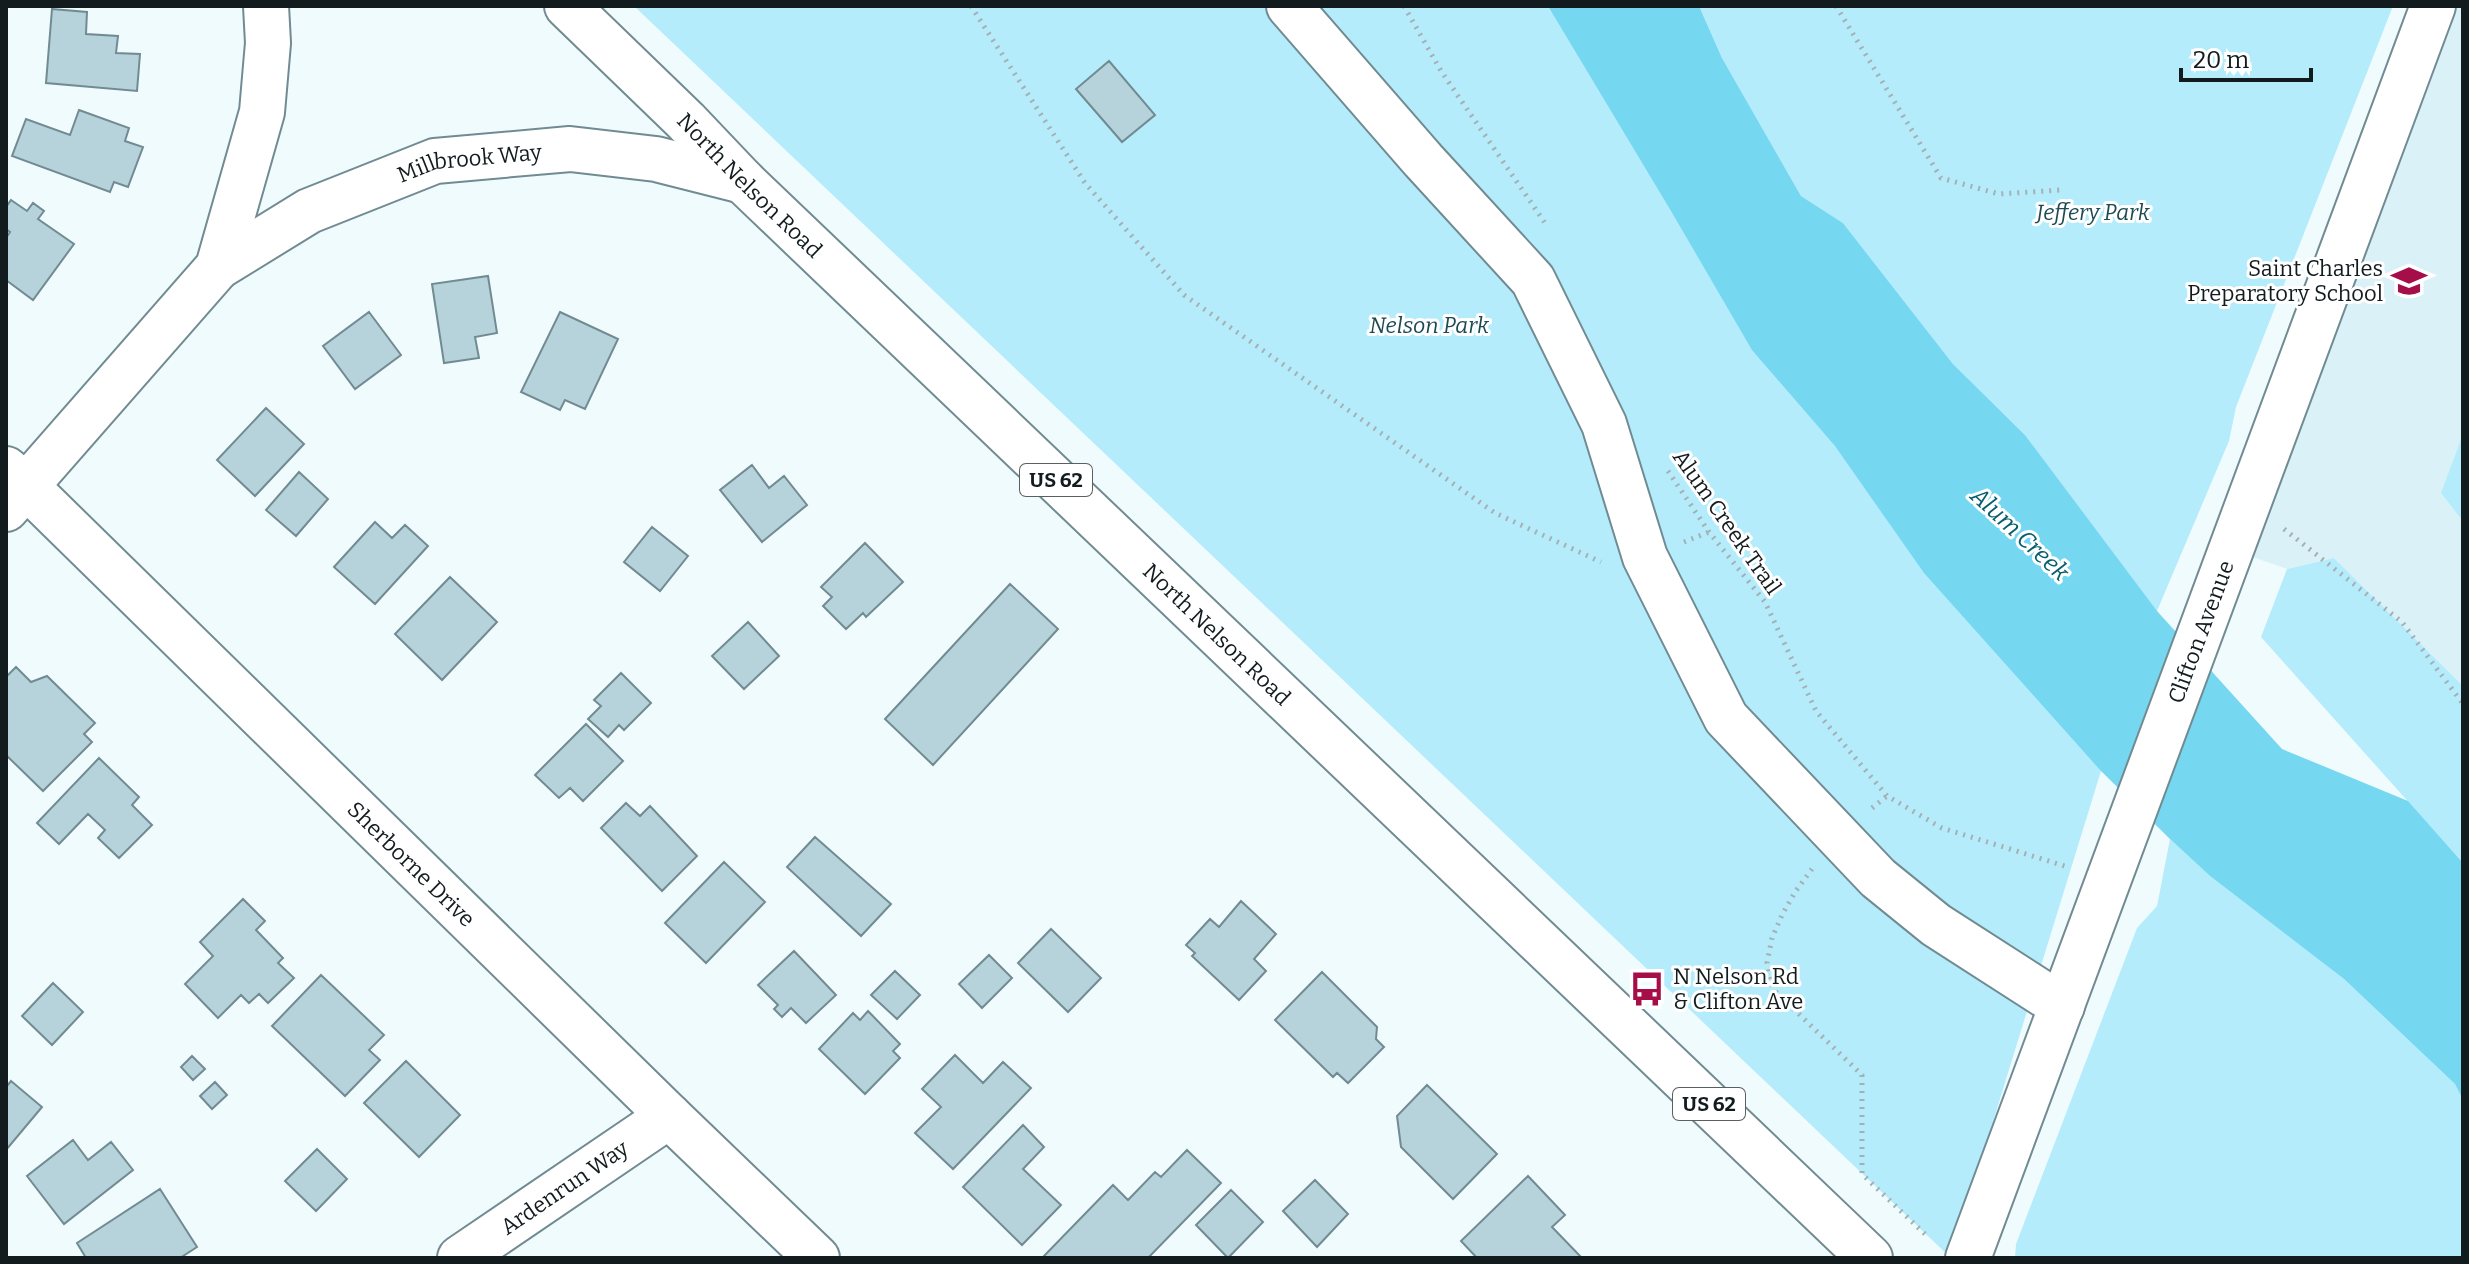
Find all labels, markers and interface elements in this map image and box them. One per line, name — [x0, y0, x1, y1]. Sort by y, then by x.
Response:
scale bar — [2181, 32, 2311, 82]
text: 20 m — [2193, 46, 2249, 74]
street label: North Nelson Road — [672, 107, 828, 263]
street label: Millbrook Way — [393, 138, 543, 188]
park label: Jeffery Park — [2034, 199, 2151, 226]
place label: Saint Charles Preparatory School — [2187, 255, 2383, 307]
school or university icon: Saint Charles Preparatory School — [2390, 262, 2428, 300]
park label: Nelson Park — [1369, 312, 1490, 339]
street label: Alum Creek Trail — [1667, 444, 1787, 600]
road number: US 62 — [1020, 464, 1092, 496]
water label: Alum Creek — [1964, 481, 2076, 587]
street label: North Nelson Road — [1138, 557, 1297, 711]
street label: Clifton Avenue — [2162, 557, 2239, 707]
street label: Sherborne Drive — [342, 795, 481, 932]
place label: N Nelson Rd & Clifton Ave — [1673, 963, 1803, 1015]
bus stop icon: N Nelson Rd & Clifton Ave — [1628, 970, 1666, 1008]
road number: US 62 — [1673, 1088, 1745, 1120]
street label: Ardenrun Way — [495, 1134, 634, 1240]

